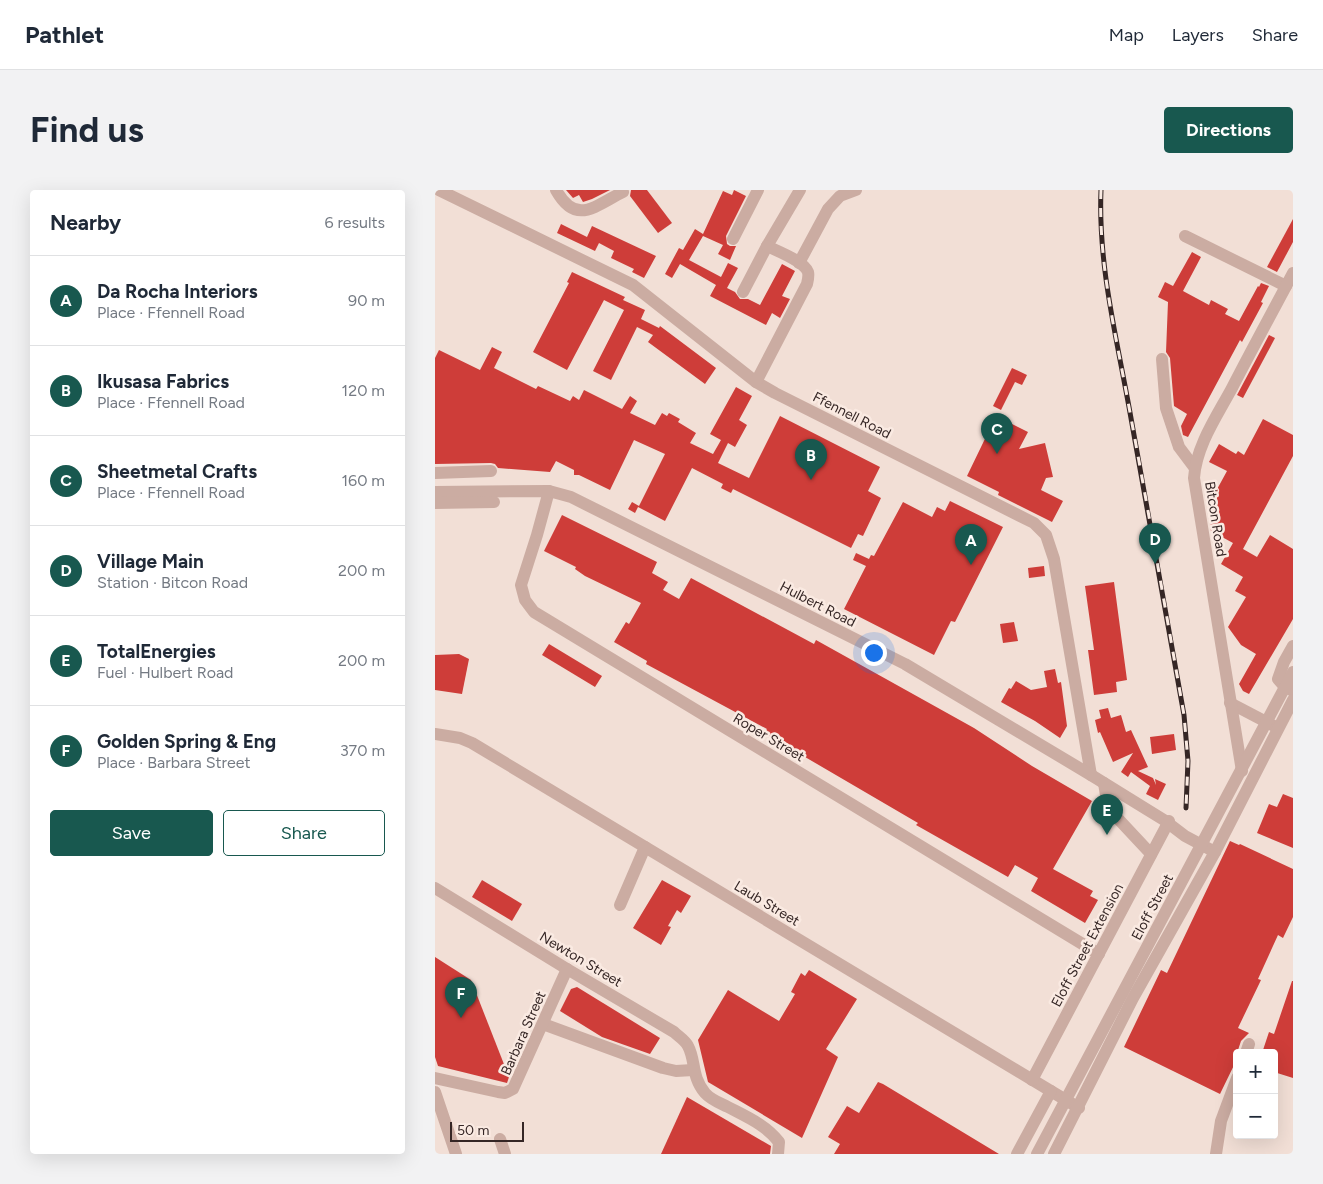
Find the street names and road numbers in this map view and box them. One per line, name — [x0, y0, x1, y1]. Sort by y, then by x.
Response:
street label: Ffennell Road — [810, 388, 894, 442]
street label: Bitcon Road — [1201, 480, 1230, 558]
street label: Hulbert Road — [777, 578, 859, 631]
street label: Roper Street — [730, 709, 807, 765]
street label: Eloff Street — [1128, 871, 1177, 943]
street label: Laub Street — [731, 877, 802, 930]
street label: Eloff Street Extension — [1048, 880, 1127, 1010]
street label: Newton Street — [536, 928, 625, 991]
street label: Barbara Street — [497, 988, 550, 1078]

